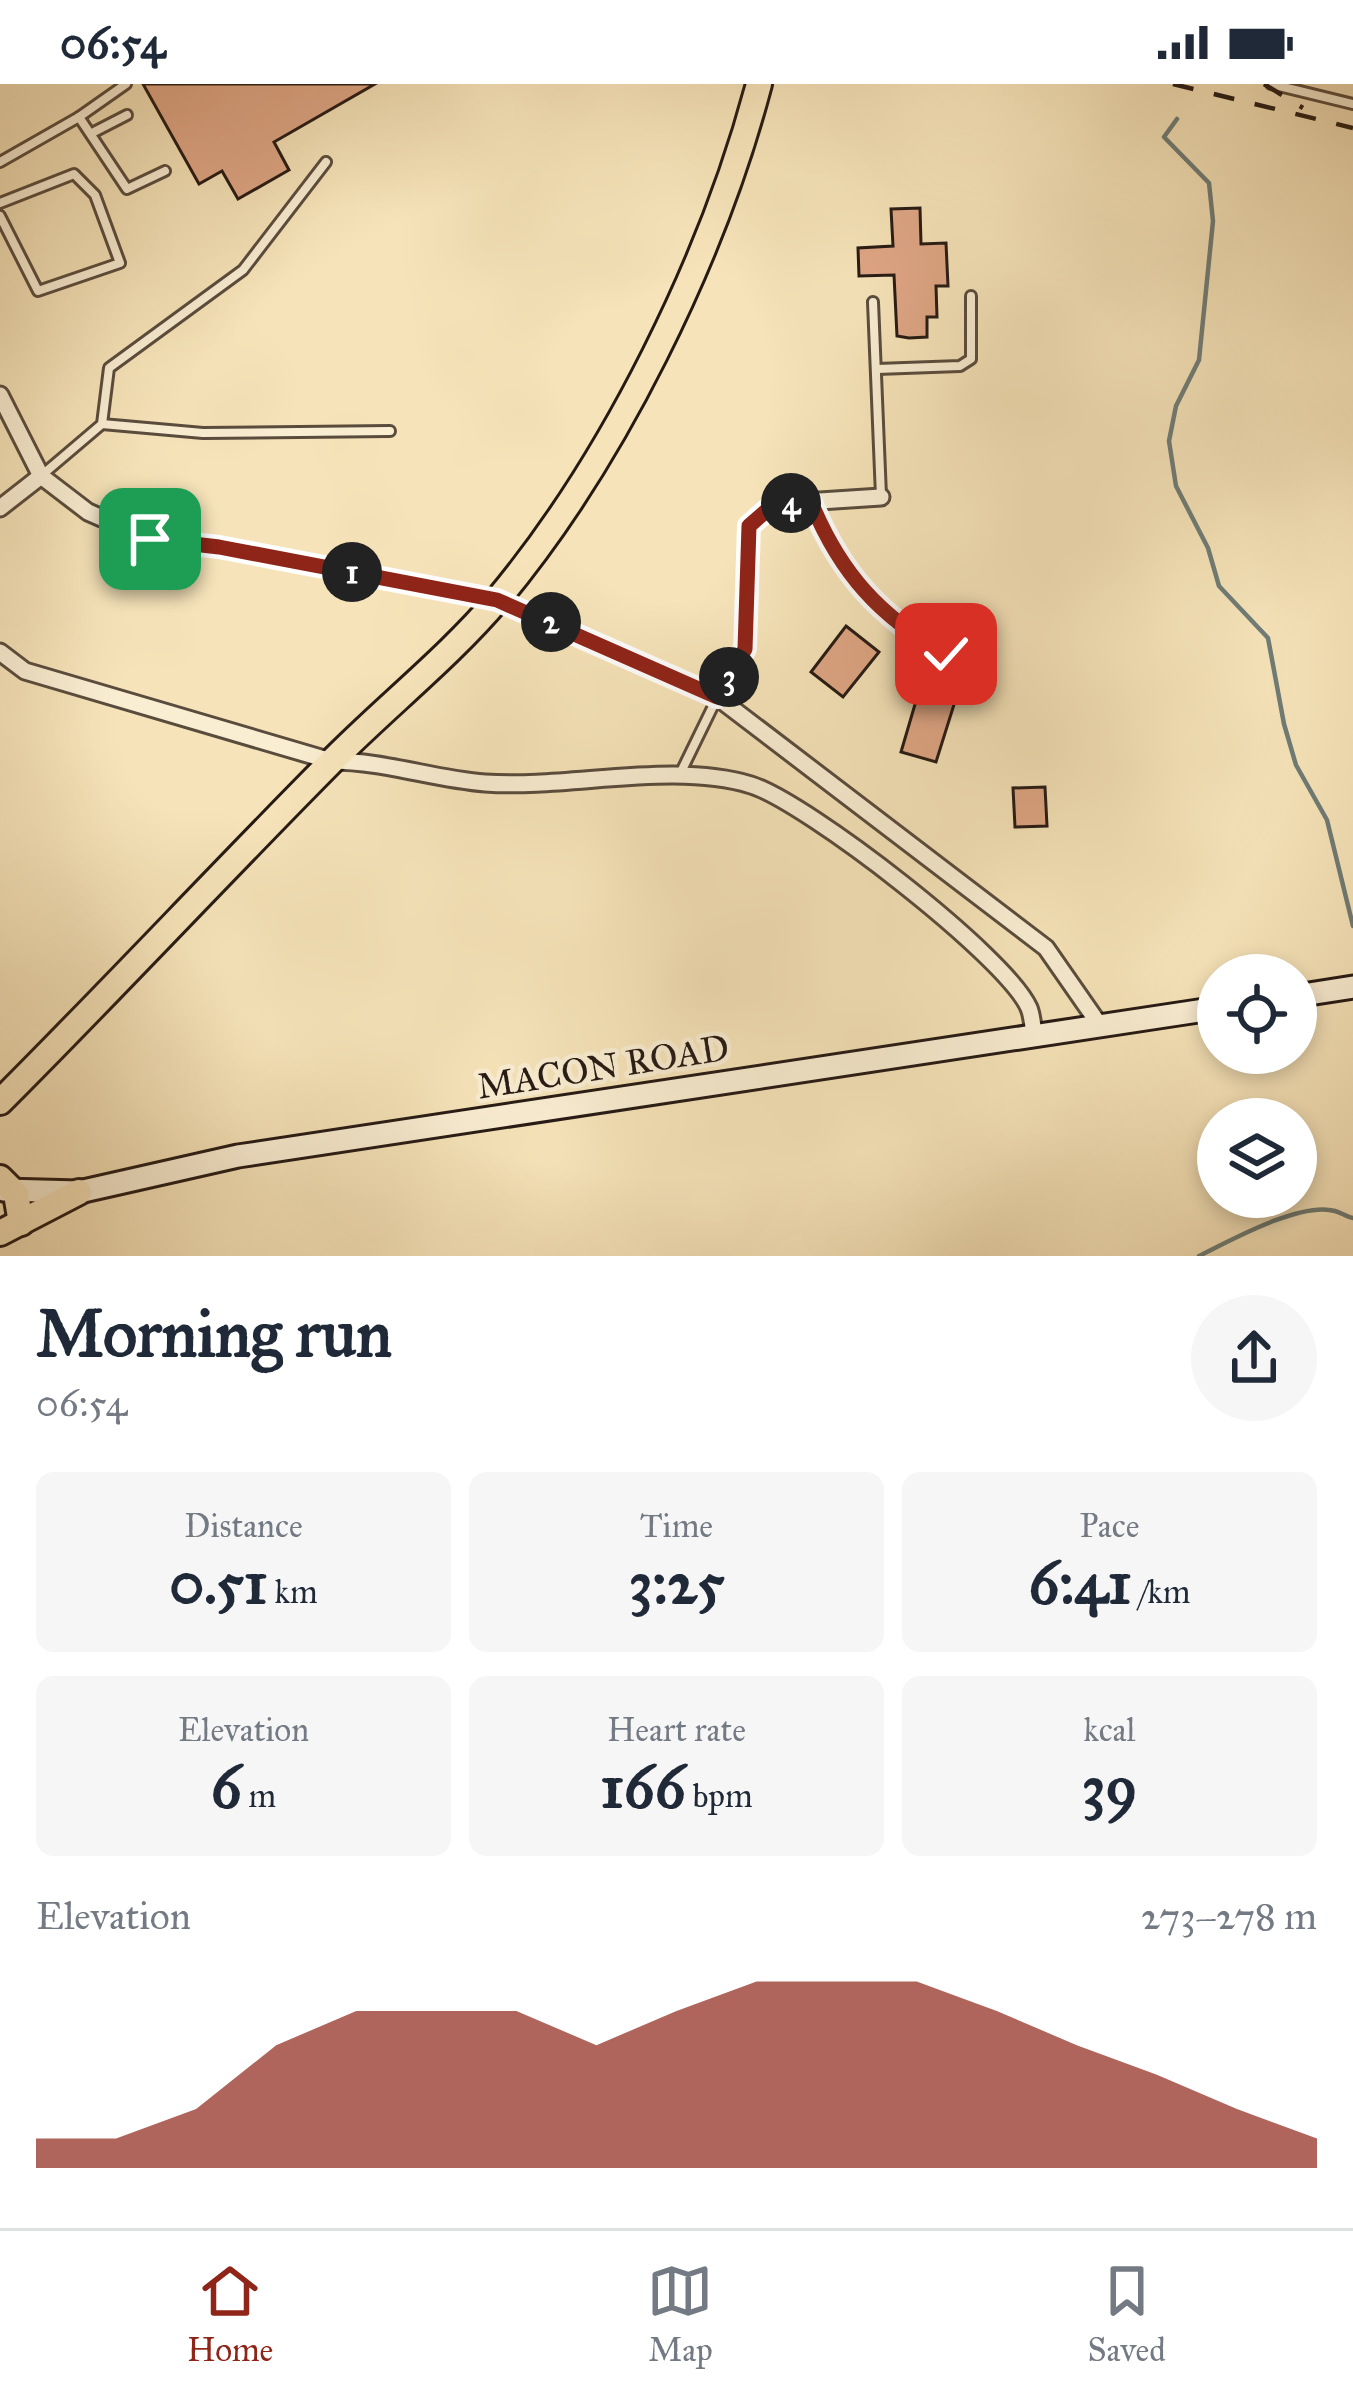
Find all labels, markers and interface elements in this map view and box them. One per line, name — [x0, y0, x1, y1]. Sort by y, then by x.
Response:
text: 06:54 — [60, 15, 165, 70]
pin: 4 — [761, 473, 821, 533]
text: 4 — [782, 483, 800, 523]
pin — [99, 488, 201, 590]
icon: arrive — [117, 506, 183, 572]
pin: 1 — [322, 542, 382, 602]
text: 1 — [345, 552, 359, 592]
pin: 2 — [521, 592, 581, 652]
text: 2 — [543, 602, 559, 642]
pin — [895, 603, 997, 705]
icon: check — [913, 621, 979, 687]
pin: 3 — [699, 647, 759, 707]
text: 3 — [722, 657, 736, 697]
map controls — [1197, 954, 1317, 1218]
button: locate — [1197, 954, 1317, 1074]
street label: MACON ROAD — [474, 1025, 732, 1109]
button: layers — [1197, 1098, 1317, 1218]
text: Morning run — [36, 1293, 392, 1374]
button: share — [1191, 1295, 1317, 1421]
text: 06:54 — [36, 1379, 127, 1427]
text: Distance — [184, 1506, 303, 1546]
text: Time — [640, 1506, 713, 1546]
text: Pace — [1080, 1506, 1139, 1546]
text: 0.51 — [169, 1546, 267, 1619]
text: 3:25 — [628, 1546, 725, 1619]
text: 6:41 — [1028, 1546, 1131, 1619]
text: km — [267, 1572, 318, 1612]
text: /km — [1131, 1572, 1191, 1612]
text: Elevation — [178, 1710, 309, 1750]
text: Heart rate — [607, 1710, 746, 1750]
text: kcal — [1084, 1710, 1135, 1750]
text: 6 — [211, 1750, 241, 1823]
text: 166 — [600, 1750, 685, 1823]
text: 39 — [1081, 1750, 1138, 1823]
text: m — [241, 1776, 276, 1816]
text: bpm — [685, 1776, 753, 1816]
text: Elevation — [36, 1892, 191, 1940]
text: 273–278 m — [1141, 1892, 1317, 1940]
tab: Home — [187, 2258, 273, 2370]
tab: Map — [647, 2258, 713, 2370]
tab: Saved — [1088, 2258, 1166, 2370]

